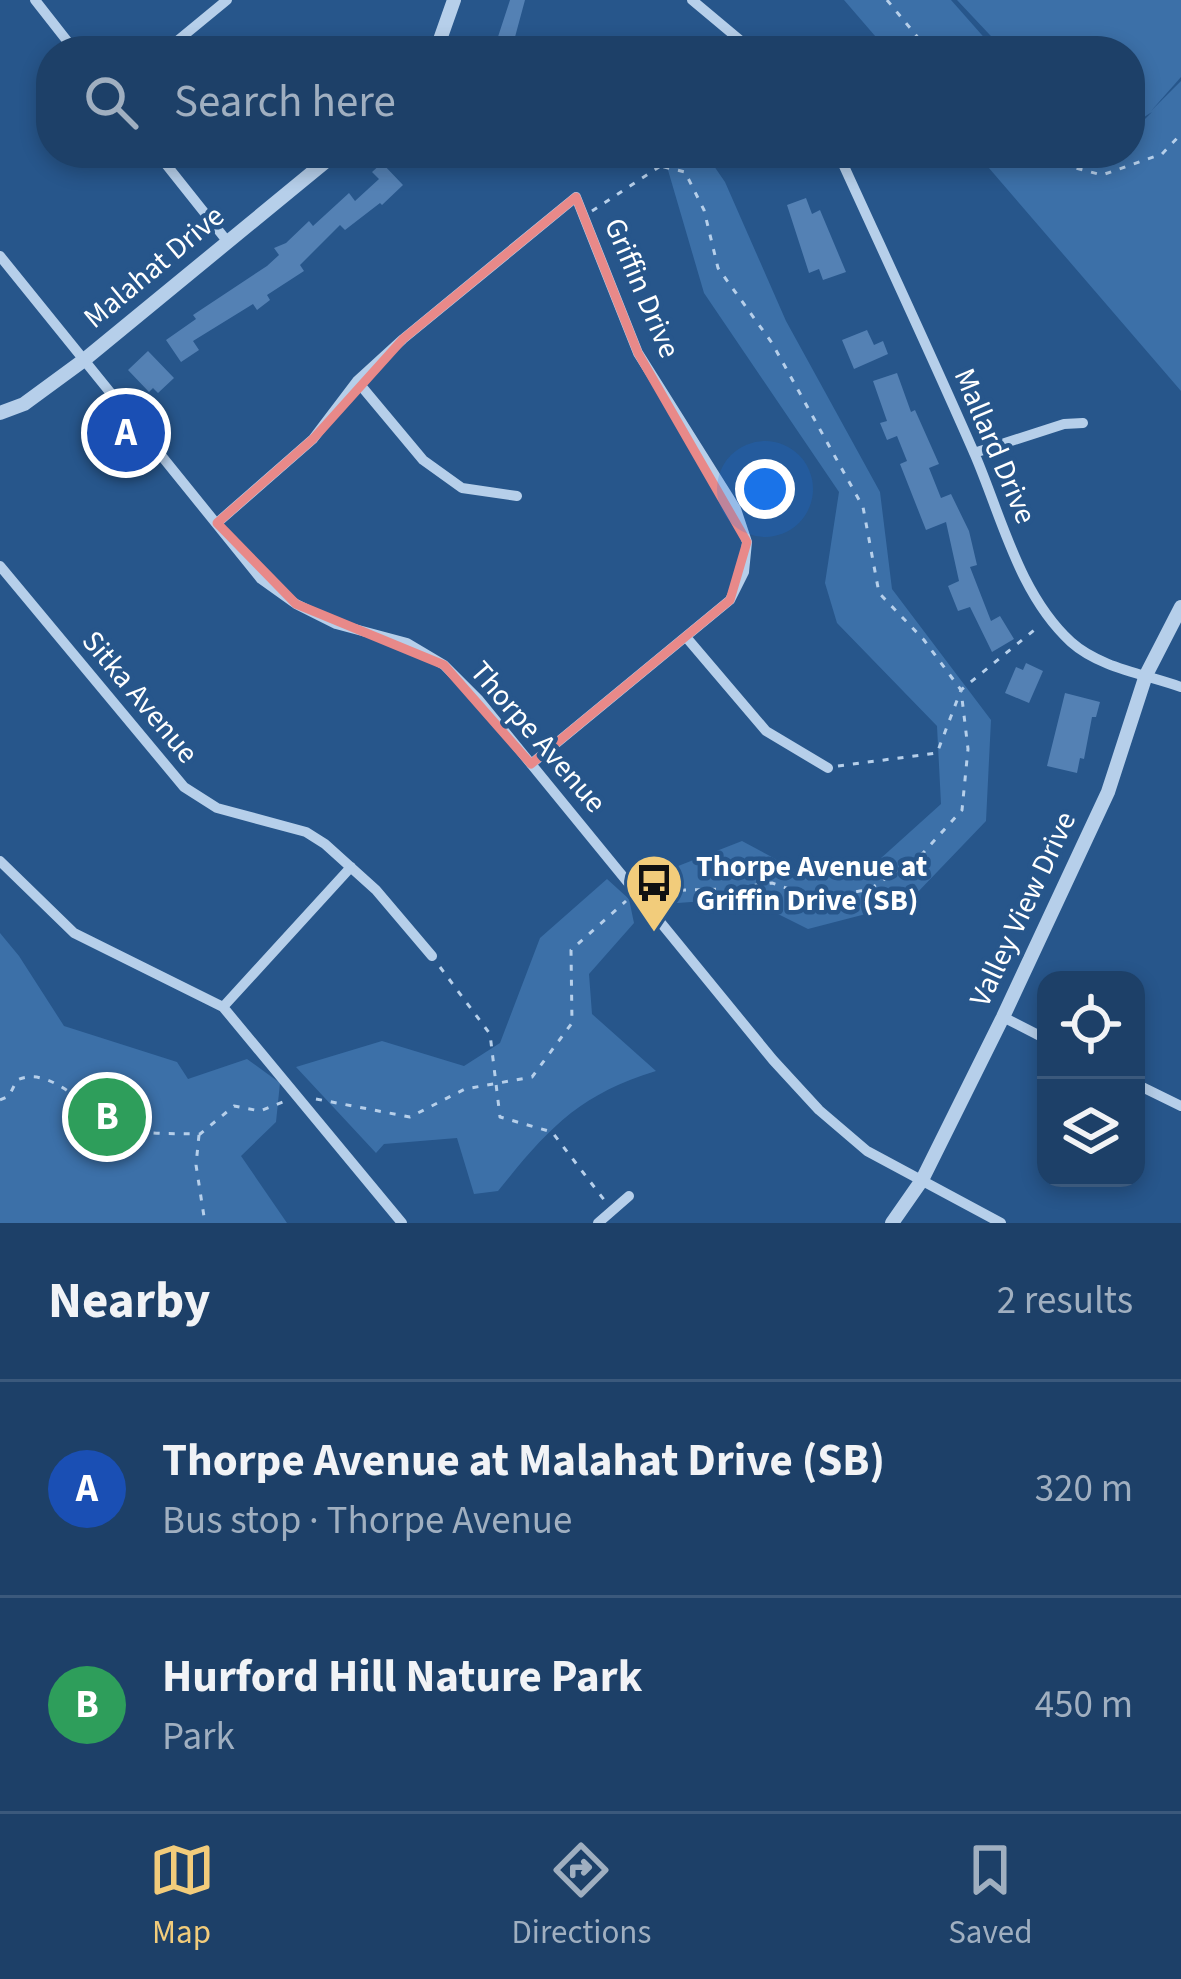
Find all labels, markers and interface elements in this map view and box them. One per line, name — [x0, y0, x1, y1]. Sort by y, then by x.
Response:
search box — [36, 36, 1145, 168]
icon: search — [78, 69, 144, 135]
text: Search here — [174, 70, 396, 134]
street label: Malahat Drive — [74, 195, 234, 339]
street label: Griffin Drive — [593, 211, 691, 365]
street label: Mallard Drive — [943, 362, 1047, 530]
pin: A — [87, 388, 165, 478]
your location — [735, 459, 795, 519]
street label: Sitka Avenue — [72, 621, 208, 773]
street label: Thorpe Avenue — [460, 652, 616, 822]
street label: Valley View Drive — [959, 804, 1087, 1014]
place label: Thorpe Avenue at Griffin Drive (SB) — [696, 845, 928, 922]
bus stop icon: Thorpe Avenue at Griffin Drive (SB) — [623, 852, 685, 934]
map controls — [1037, 971, 1145, 1187]
button: locate — [1037, 971, 1145, 1079]
pin: B — [68, 1072, 146, 1162]
button: layers — [1037, 1079, 1145, 1187]
text: Nearby — [48, 1265, 210, 1337]
text: 2 results — [997, 1273, 1133, 1329]
text: Thorpe Avenue at Malahat Drive (SB) — [162, 1429, 885, 1493]
text: A — [76, 1461, 98, 1517]
text: 320 m — [1035, 1461, 1133, 1517]
text: Bus stop · Thorpe Avenue — [162, 1493, 572, 1549]
text: Hurford Hill Nature Park — [162, 1645, 642, 1709]
text: B — [75, 1677, 99, 1733]
text: 450 m — [1035, 1677, 1133, 1733]
text: Park — [162, 1709, 235, 1765]
tab: Map — [149, 1837, 215, 1956]
tab: Directions — [512, 1837, 651, 1956]
tab: Saved — [948, 1837, 1032, 1956]

